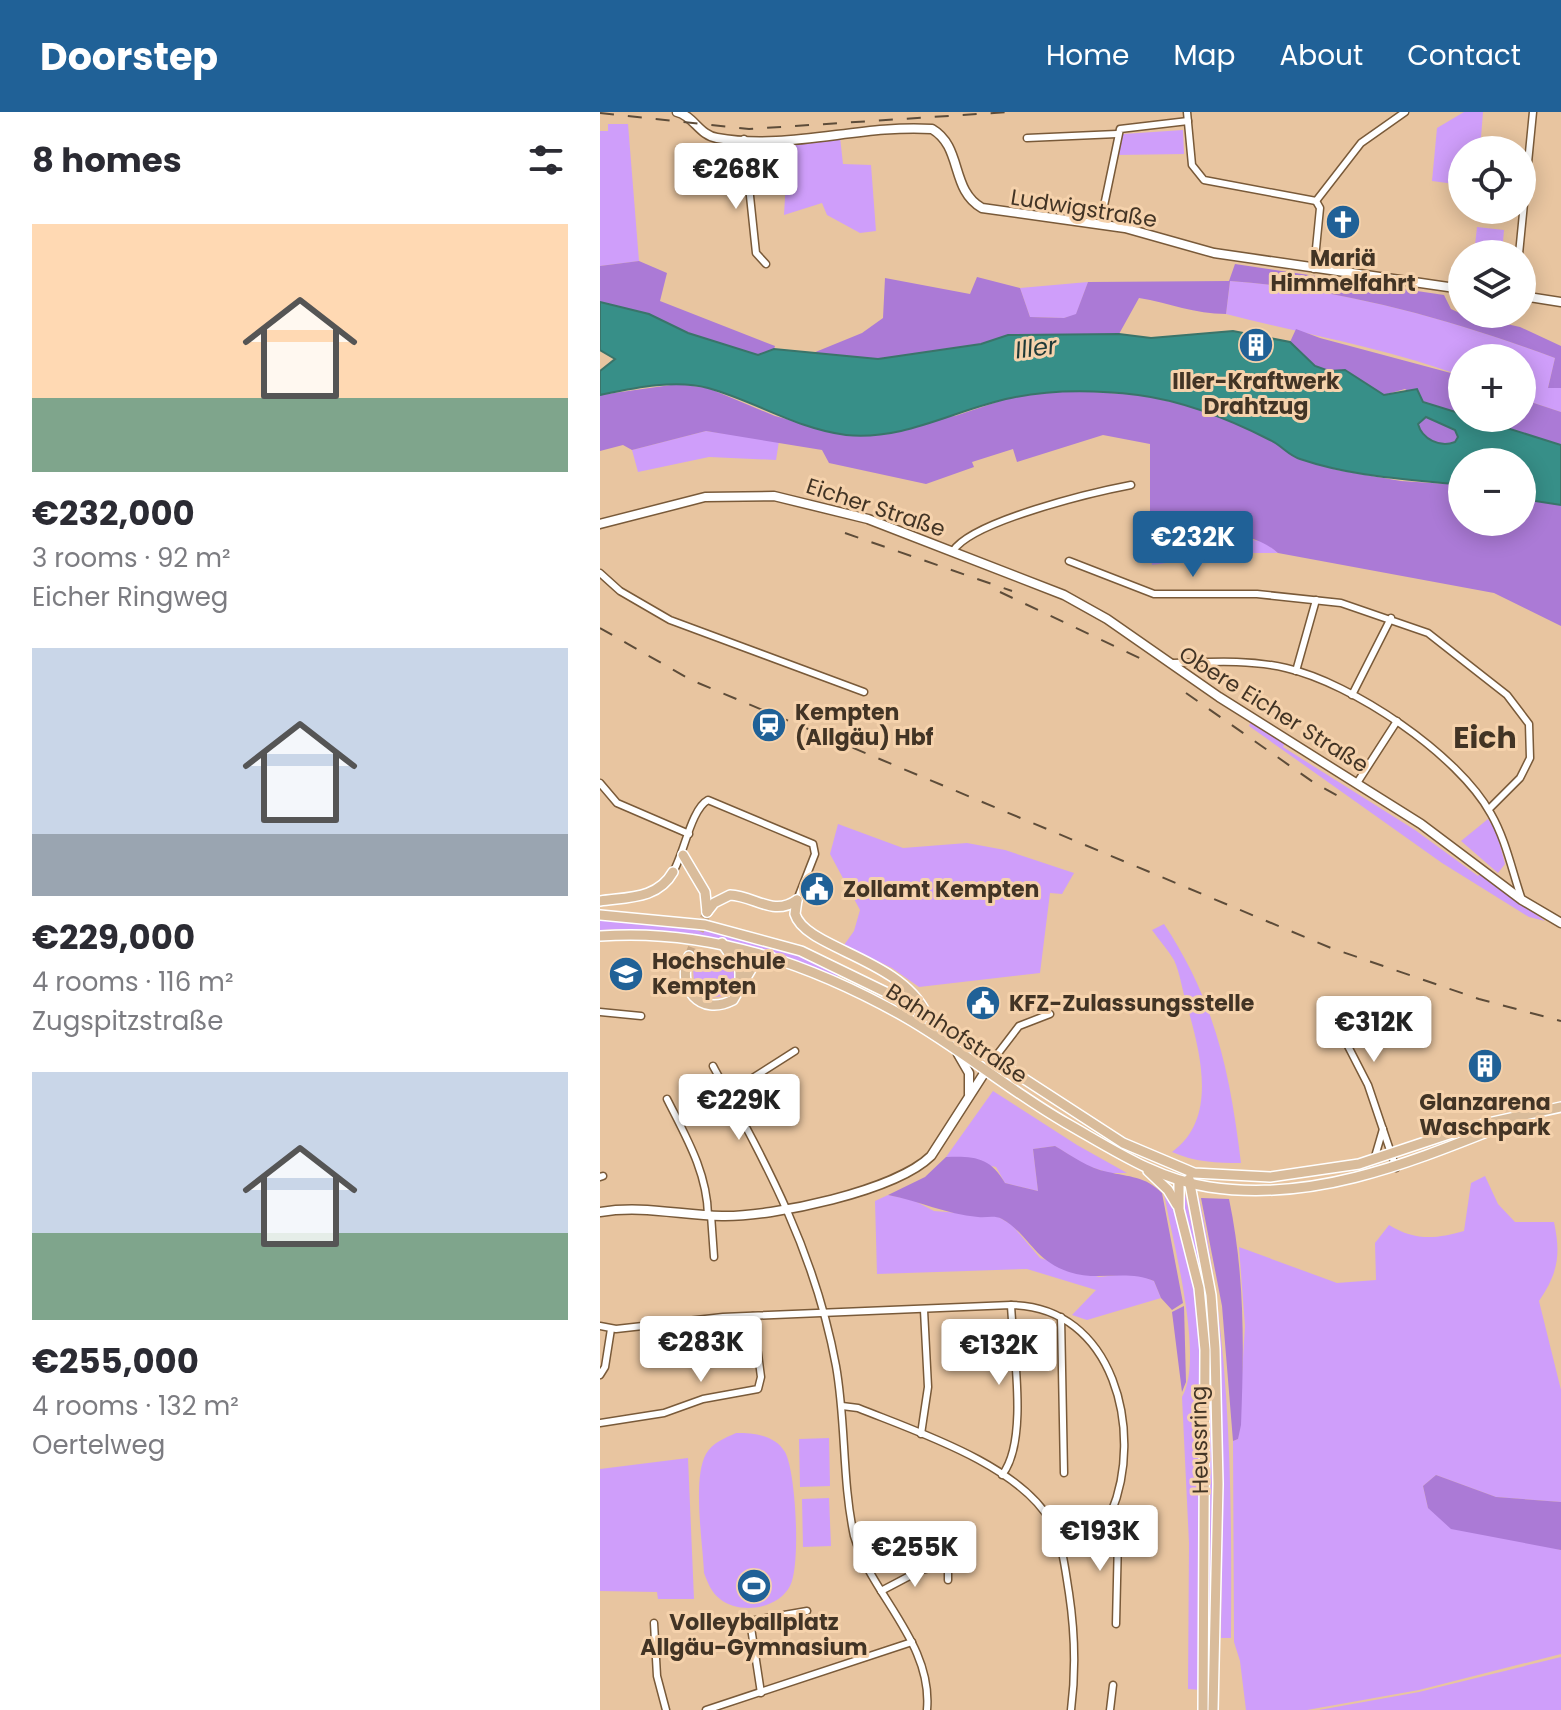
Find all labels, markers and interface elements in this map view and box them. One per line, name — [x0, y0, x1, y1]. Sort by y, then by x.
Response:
text: Doorstep — [40, 30, 218, 83]
text: Home — [1046, 36, 1129, 75]
text: Map — [1173, 36, 1235, 75]
text: About — [1279, 36, 1363, 75]
text: Contact — [1407, 36, 1521, 75]
text: 8 homes — [32, 136, 182, 184]
map controls — [1448, 136, 1536, 536]
button: locate — [1448, 136, 1536, 224]
icon: filters — [524, 138, 568, 182]
pin: €268K — [680, 143, 792, 211]
text: €268K — [692, 151, 780, 187]
street label: Ludwigstraße — [1008, 182, 1159, 235]
church icon: Mariä Himmelfahrt — [1324, 203, 1362, 241]
button: layers — [1448, 240, 1536, 328]
place label: Mariä Himmelfahrt — [1270, 243, 1416, 299]
icon: home — [228, 276, 372, 420]
building icon: Iller-Kraftwerk Drahtzug — [1237, 326, 1275, 364]
water label: Iller — [1013, 328, 1060, 366]
button: + — [1448, 344, 1536, 432]
place label: Iller-Kraftwerk Drahtzug — [1172, 366, 1340, 422]
button: − — [1448, 448, 1536, 536]
street label: Eicher Straße — [802, 470, 949, 545]
text: €232,000 — [32, 489, 195, 537]
pin: €232K — [1137, 511, 1249, 579]
text: €232K — [1151, 519, 1235, 555]
text: 3 rooms · 92 m² — [32, 540, 231, 576]
text: Eicher Ringweg — [32, 579, 228, 615]
street label: Obere Eicher Straße — [1173, 639, 1374, 780]
place label: Kempten (Allgäu) Hbf — [795, 697, 934, 753]
icon: home — [228, 700, 372, 844]
station icon: Kempten (Allgäu) Hbf — [750, 706, 788, 744]
district label: Eich — [1453, 716, 1517, 759]
public building icon: Zollamt Kempten — [798, 870, 836, 908]
place label: Zollamt Kempten — [843, 874, 1039, 905]
text: €229,000 — [32, 913, 195, 961]
place label: Hochschule Kempten — [652, 946, 786, 1002]
school or university icon: Hochschule Kempten — [607, 955, 645, 993]
text: 4 rooms · 116 m² — [32, 964, 233, 1000]
street label: Bahnhofstraße — [880, 976, 1034, 1091]
public building icon: KFZ-Zulassungsstelle — [964, 984, 1002, 1022]
place label: KFZ-Zulassungsstelle — [1009, 988, 1254, 1019]
pin: €312K — [1318, 996, 1430, 1064]
text: Zugspitzstraße — [32, 1003, 223, 1039]
text: €312K — [1334, 1004, 1414, 1040]
building icon: Glanzarena Waschpark — [1466, 1047, 1504, 1085]
pin: €229K — [683, 1074, 795, 1142]
text: €229K — [697, 1082, 781, 1118]
place label: Glanzarena Waschpark — [1419, 1087, 1551, 1143]
icon: home — [228, 1124, 372, 1268]
pin: €283K — [645, 1316, 757, 1384]
pin: €132K — [943, 1319, 1055, 1387]
text: €283K — [658, 1324, 744, 1360]
text: €132K — [959, 1327, 1039, 1363]
text: €255,000 — [32, 1337, 199, 1385]
street label: Heussring — [1183, 1385, 1216, 1494]
text: 4 rooms · 132 m² — [32, 1388, 239, 1424]
text: Oertelweg — [32, 1427, 165, 1463]
pin: €193K — [1044, 1505, 1156, 1573]
text: €193K — [1060, 1513, 1140, 1549]
pin: €255K — [859, 1521, 971, 1589]
text: €255K — [871, 1529, 959, 1565]
sports icon: Volleyballplatz Allgäu-Gymnasium — [735, 1567, 773, 1605]
place label: Volleyballplatz Allgäu-Gymnasium — [640, 1607, 868, 1663]

